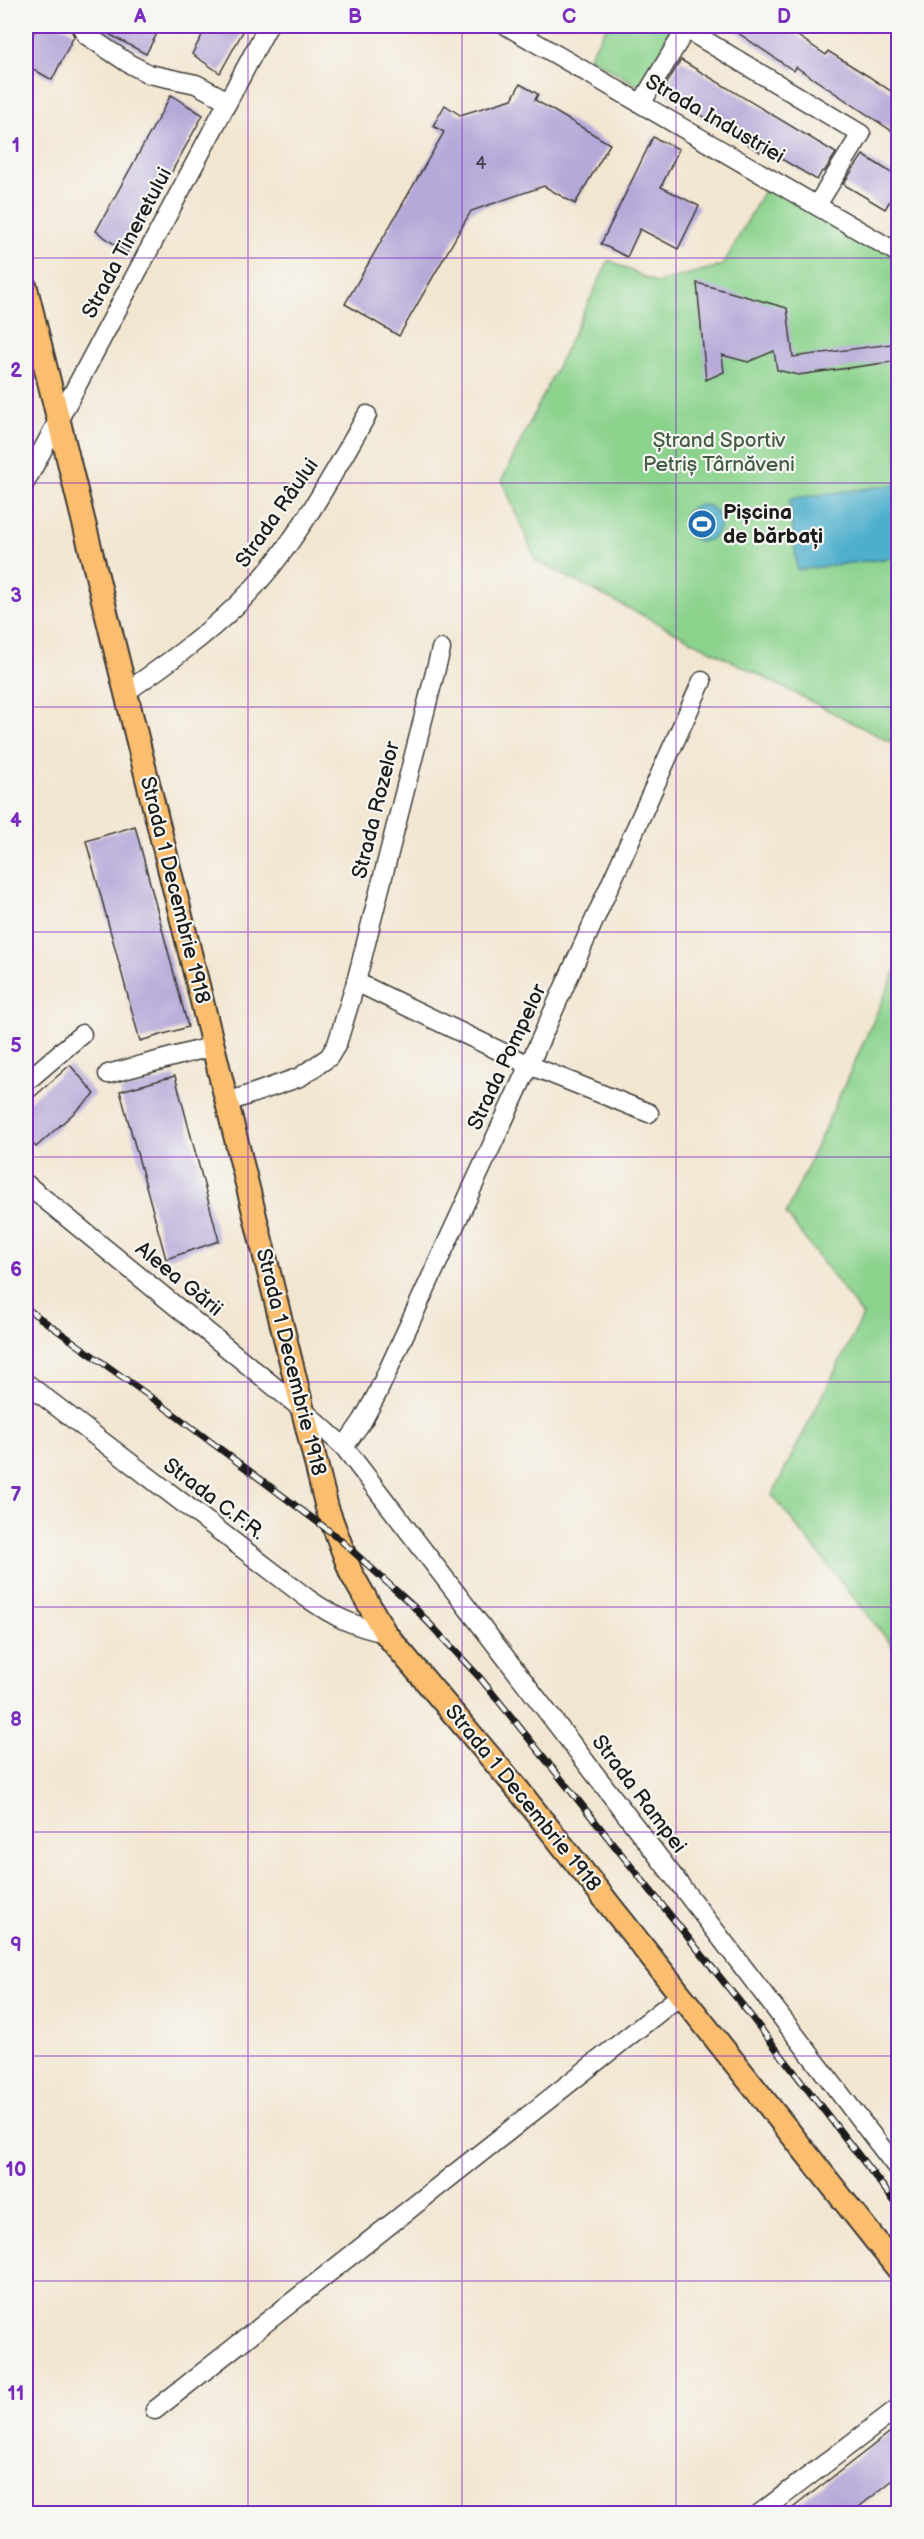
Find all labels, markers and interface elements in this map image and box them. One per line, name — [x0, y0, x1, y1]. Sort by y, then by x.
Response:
text: A — [133, 5, 147, 29]
text: B — [348, 5, 362, 29]
text: C — [562, 5, 576, 29]
text: D — [777, 5, 791, 29]
street label: Strada Industriei — [641, 69, 789, 169]
text: 1 — [12, 134, 20, 158]
house number: 4 — [476, 153, 487, 174]
street label: Strada Tineretului — [77, 163, 177, 323]
text: 2 — [10, 359, 22, 383]
park label: Ștrand Sportiv Petriș Târnăveni — [643, 428, 795, 477]
street label: Strada Râului — [230, 454, 324, 572]
place label: Pișcina de bărbați — [723, 500, 823, 549]
sports icon: Pișcina de bărbați — [686, 508, 718, 540]
text: 3 — [10, 584, 22, 608]
street label: Strada Rozelor — [347, 738, 405, 881]
street label: Strada 1 Decembrie 1918 — [135, 774, 215, 1006]
text: 4 — [10, 809, 22, 833]
street label: Strada Pompelor — [462, 980, 552, 1134]
text: 5 — [10, 1034, 22, 1058]
street label: Aleea Gării — [130, 1236, 228, 1322]
street label: Strada 1 Decembrie 1918 — [251, 1246, 331, 1478]
text: 6 — [10, 1258, 22, 1282]
street label: Strada C.F.R. — [158, 1453, 270, 1545]
text: 7 — [10, 1483, 22, 1507]
street label: Strada 1 Decembrie 1918 — [440, 1699, 606, 1897]
text: 8 — [10, 1708, 22, 1732]
street label: Strada Rampei — [586, 1730, 692, 1858]
text: 9 — [10, 1933, 22, 1957]
text: 10 — [6, 2158, 26, 2182]
text: 11 — [8, 2382, 24, 2406]

